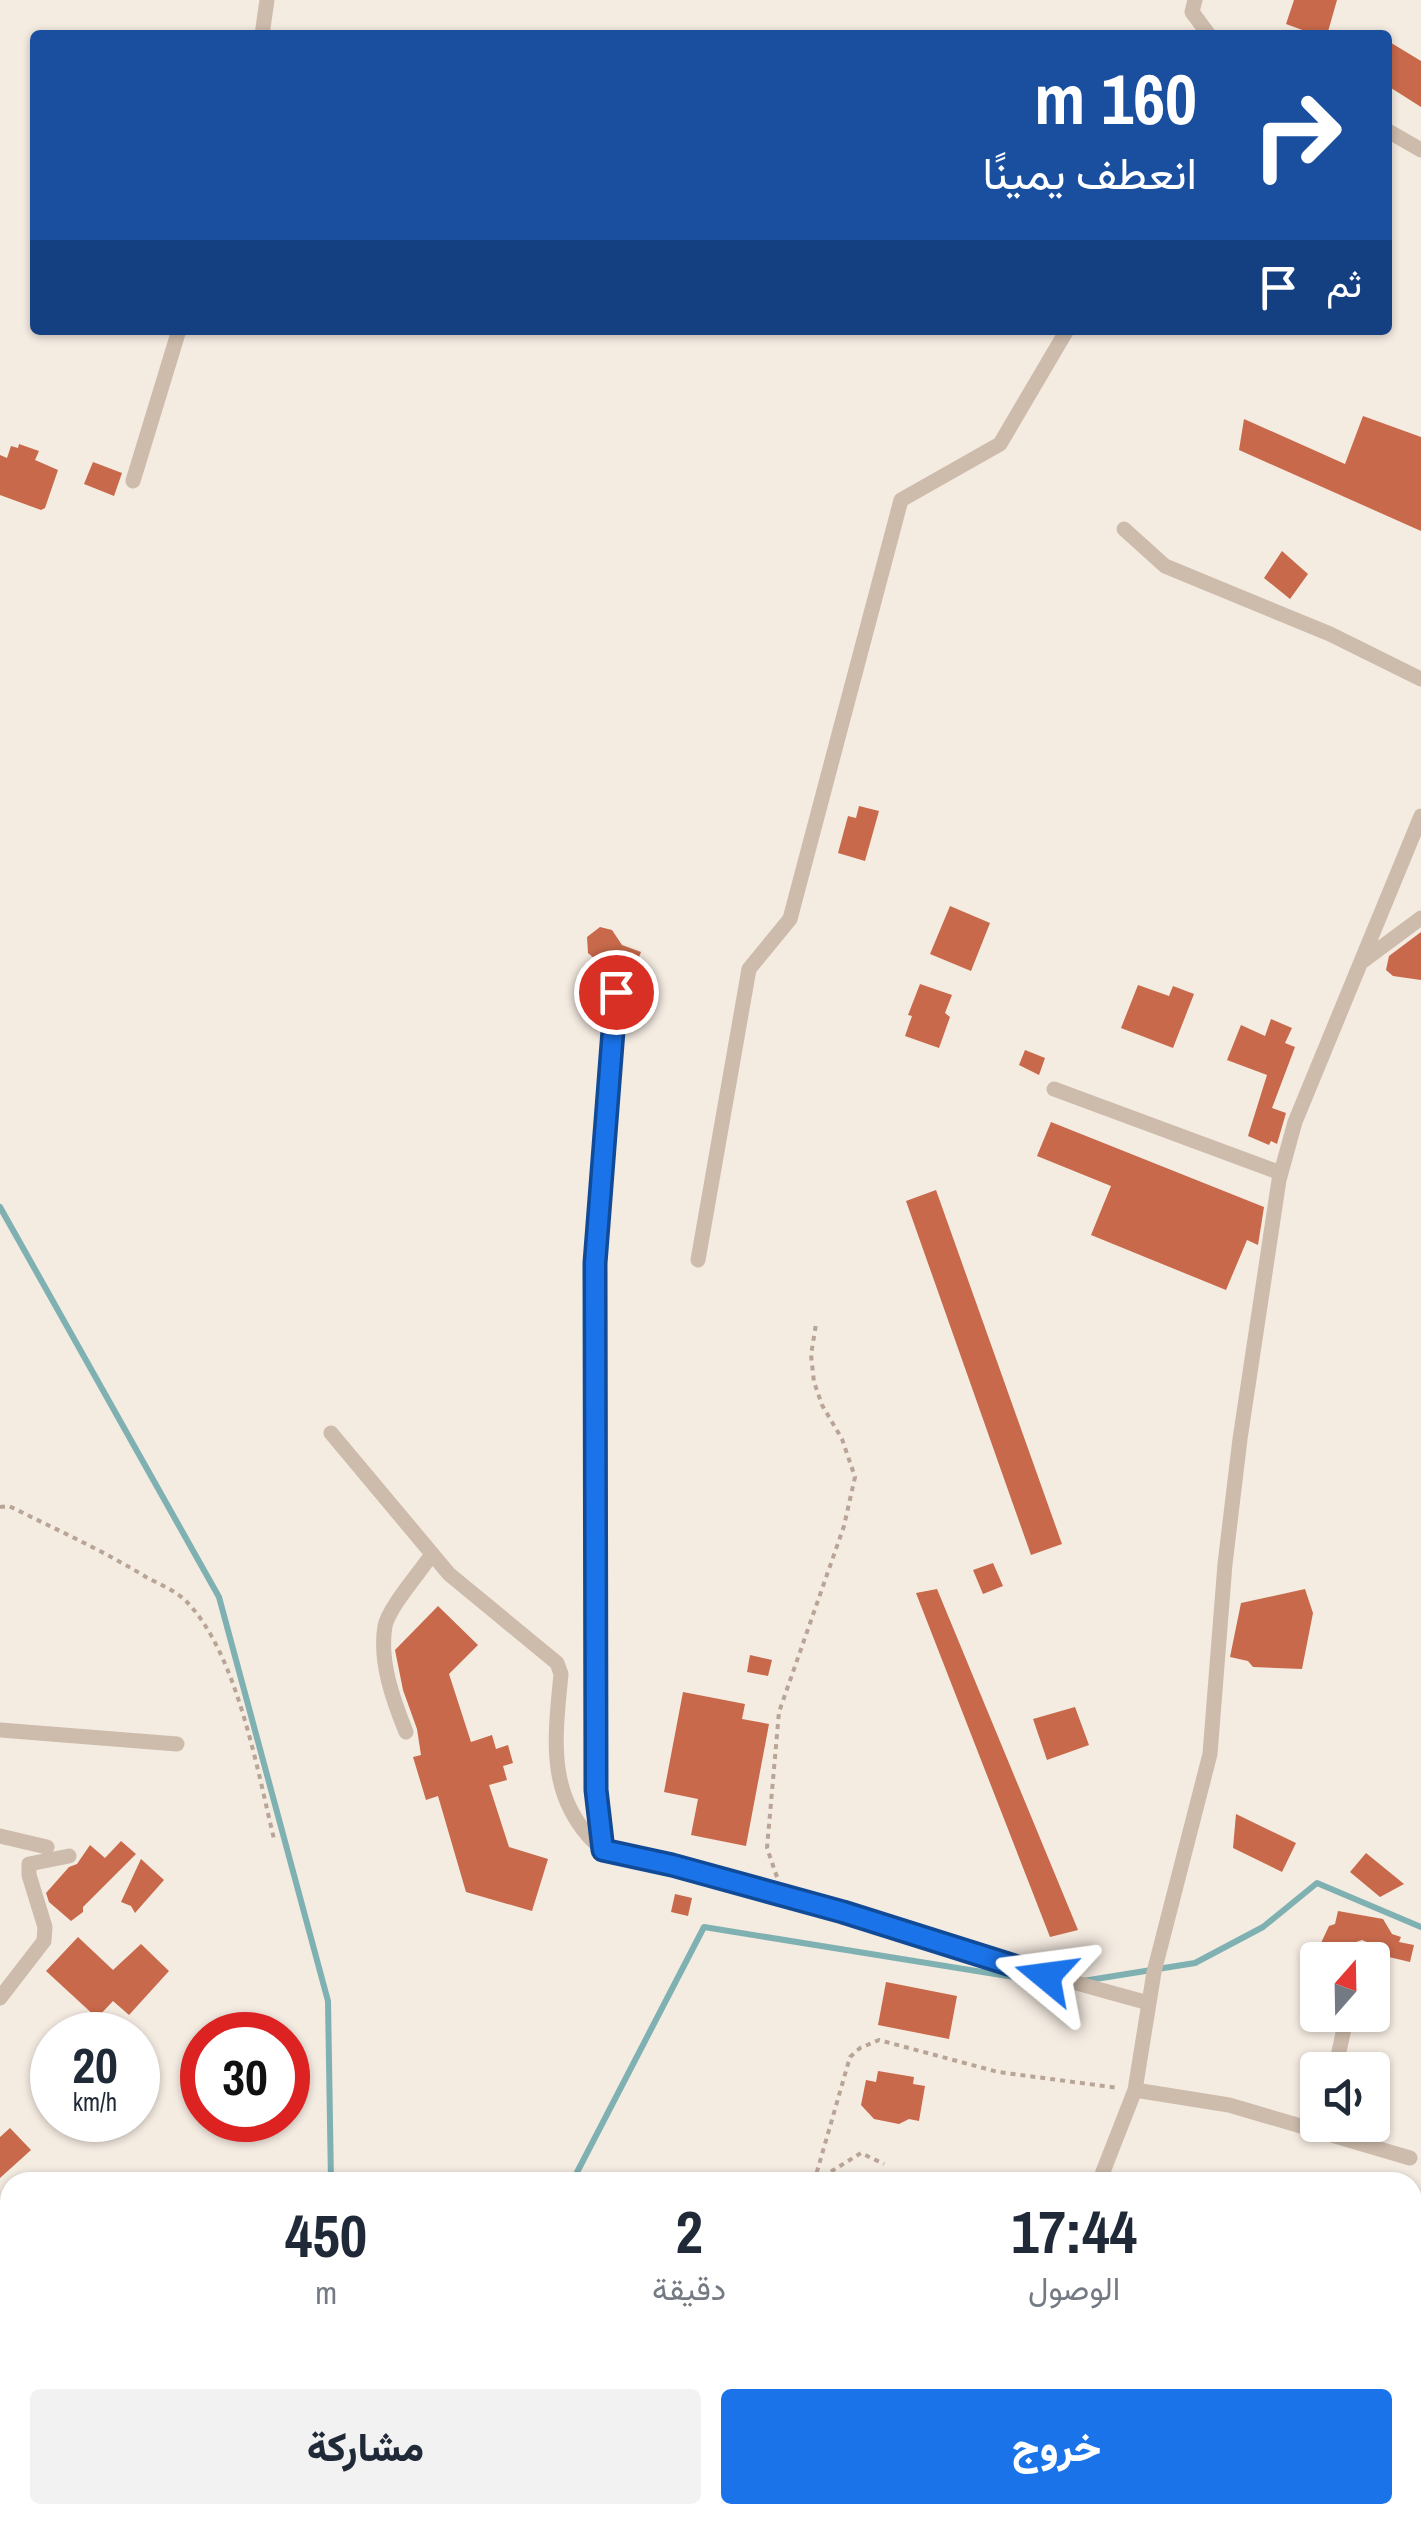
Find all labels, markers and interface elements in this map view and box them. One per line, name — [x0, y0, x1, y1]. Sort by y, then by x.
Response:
text: 160 m — [1034, 52, 1197, 146]
icon: right — [1232, 70, 1362, 200]
text: انعطف يمينًا — [982, 142, 1197, 203]
text: ثم — [1326, 258, 1362, 309]
icon: arrive — [1251, 260, 1306, 315]
pin — [574, 950, 659, 1035]
icon: arrive — [589, 965, 644, 1020]
position arrow — [994, 1924, 1098, 2028]
north arrow — [1300, 1942, 1390, 2032]
map controls — [1300, 1942, 1390, 2142]
speed limit sign: 30 — [180, 2012, 310, 2142]
text: 20 — [72, 2031, 118, 2099]
button: sound — [1300, 2052, 1390, 2142]
text: km/h — [73, 2085, 117, 2119]
text: 2 — [675, 2191, 703, 2272]
text: 17:44 — [1011, 2191, 1137, 2272]
text: 450 — [285, 2195, 367, 2276]
text: دقيقة — [652, 2267, 726, 2310]
text: الوصول — [1028, 2267, 1120, 2310]
text: m — [315, 2271, 337, 2314]
button: مشاركة — [30, 2389, 701, 2504]
button: خروج — [721, 2389, 1392, 2504]

